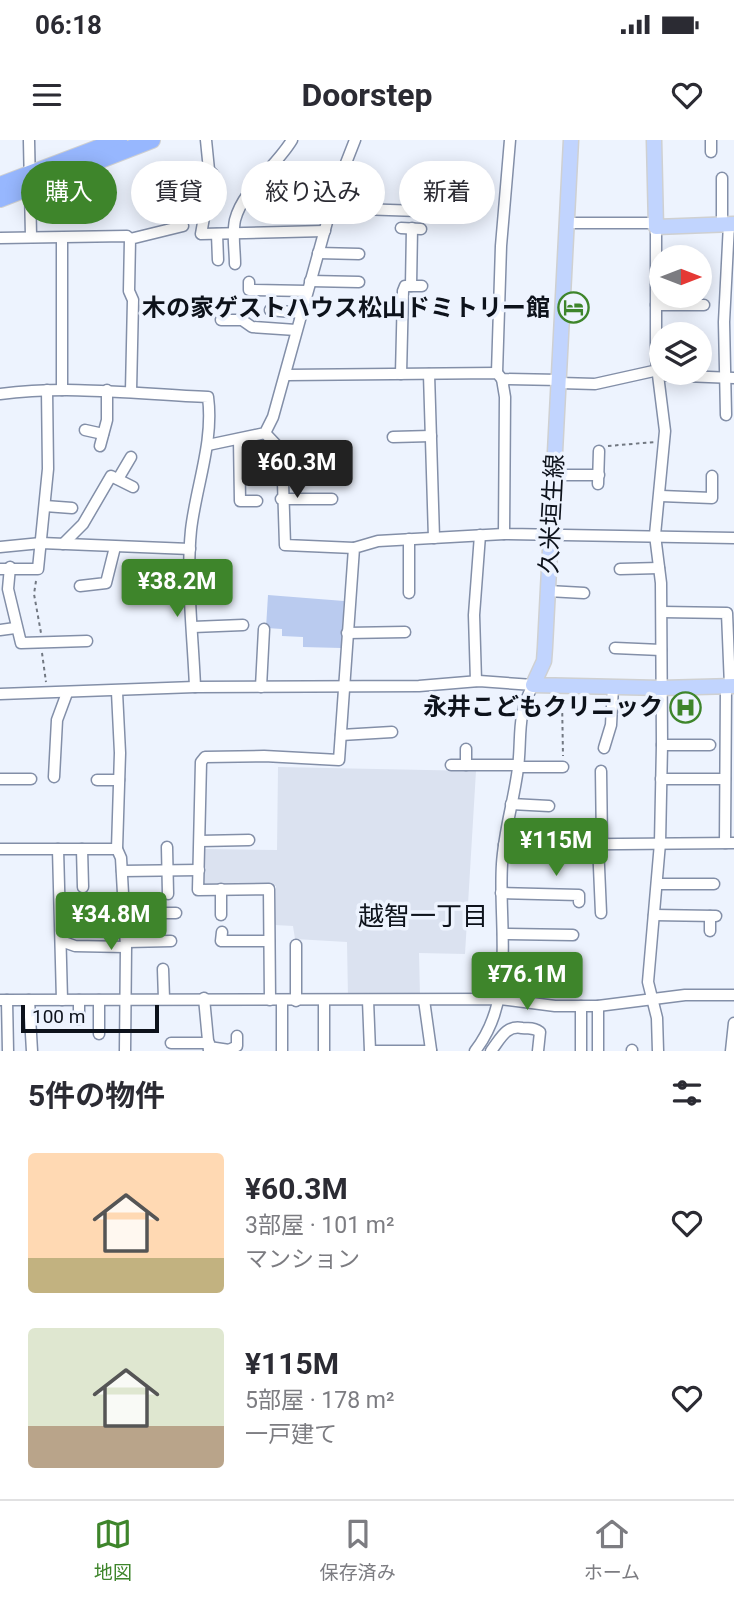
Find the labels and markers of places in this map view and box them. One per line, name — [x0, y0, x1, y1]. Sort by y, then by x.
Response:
hotel icon: 木の家ゲストハウス松山ドミトリー館 — [556, 291, 590, 325]
place label: 木の家ゲストハウス松山ドミトリー館 — [142, 294, 550, 322]
pin: ¥60.3M — [240, 440, 354, 500]
pin: ¥38.2M — [120, 560, 234, 619]
hospital icon: 永井こどもクリニック — [669, 690, 703, 724]
place label: 永井こどもクリニック — [423, 693, 663, 721]
pin: ¥115M — [507, 818, 605, 878]
pin: ¥34.8M — [54, 892, 168, 952]
pin: ¥76.1M — [470, 952, 584, 1012]

